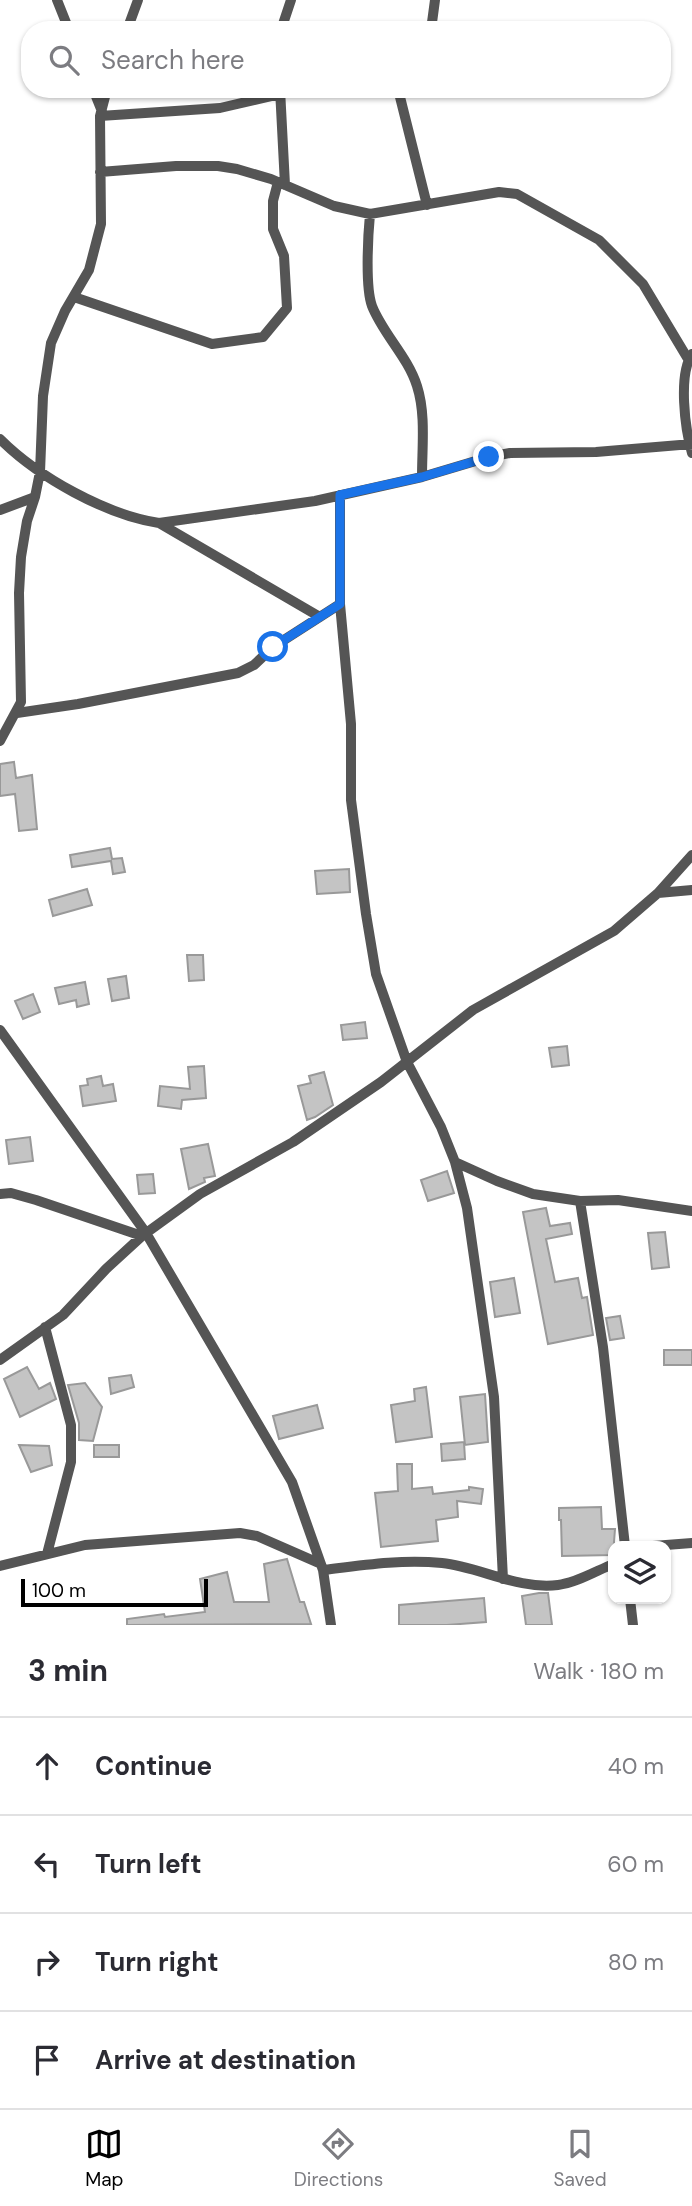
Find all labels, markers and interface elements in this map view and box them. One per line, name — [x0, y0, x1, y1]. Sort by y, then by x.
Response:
search box — [21, 21, 671, 98]
icon: search — [45, 41, 83, 79]
text: Search here — [101, 43, 244, 77]
route end — [473, 441, 504, 472]
route start — [257, 631, 288, 662]
map controls — [608, 1541, 671, 1604]
button: layers — [608, 1541, 671, 1604]
scale bar — [21, 1576, 208, 1608]
text: 100 m — [32, 1578, 86, 1603]
text: 3 min — [28, 1651, 108, 1690]
text: Walk · 180 m — [533, 1656, 664, 1686]
icon: ahead — [28, 1747, 66, 1785]
text: Continue — [95, 1749, 212, 1783]
text: 40 m — [608, 1751, 664, 1781]
icon: left — [28, 1845, 66, 1883]
text: Turn left — [95, 1847, 202, 1881]
text: 60 m — [607, 1849, 664, 1879]
icon: right — [28, 1943, 66, 1981]
text: Turn right — [95, 1945, 219, 1979]
text: 80 m — [608, 1947, 664, 1977]
icon: arrive — [28, 2041, 66, 2079]
text: Arrive at destination — [95, 2043, 356, 2077]
tab: Map — [85, 2125, 123, 2192]
tab: Directions — [294, 2125, 383, 2192]
tab: Saved — [554, 2125, 607, 2192]

